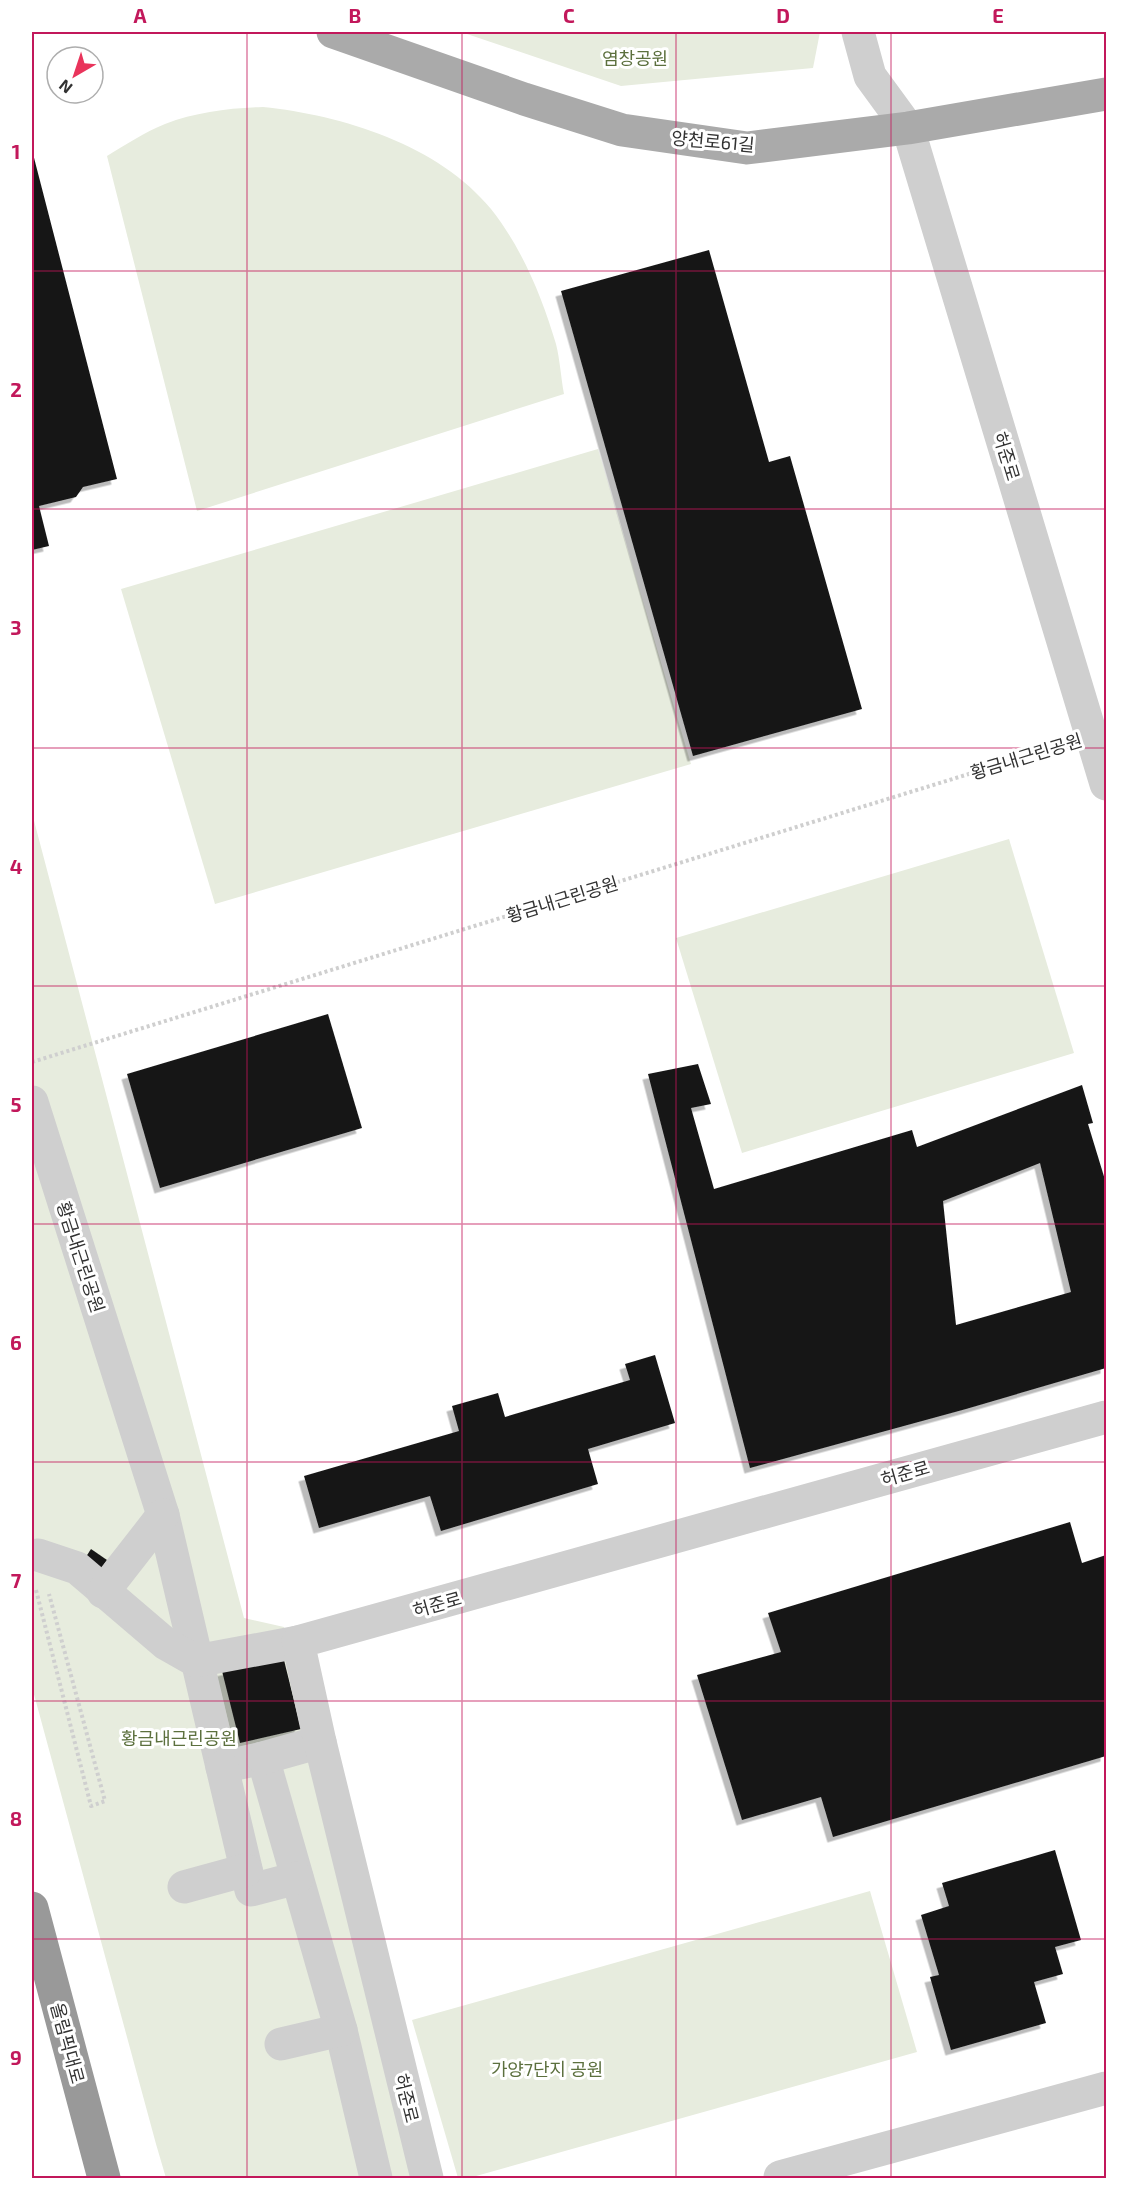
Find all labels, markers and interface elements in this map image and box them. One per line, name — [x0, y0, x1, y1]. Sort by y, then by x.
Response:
text: A — [133, 3, 147, 27]
text: B — [349, 3, 361, 27]
text: C — [563, 3, 575, 27]
text: D — [776, 3, 790, 27]
text: E — [992, 3, 1004, 27]
north arrow — [45, 45, 105, 105]
park label: 염창공원 — [602, 47, 668, 69]
text: N — [55, 76, 76, 98]
street label: 양천로61길 — [670, 126, 756, 156]
text: 1 — [12, 139, 20, 163]
text: 2 — [10, 377, 22, 401]
street label: 허준로 — [989, 429, 1025, 483]
text: 3 — [10, 615, 22, 639]
street label: 황금내근린공원 — [967, 729, 1085, 783]
text: 4 — [10, 854, 23, 878]
street label: 황금내근린공원 — [503, 872, 621, 926]
text: 5 — [10, 1092, 22, 1116]
street label: 황금내근린공원 — [53, 1198, 109, 1316]
text: 6 — [10, 1330, 22, 1354]
street label: 허준로 — [878, 1456, 932, 1490]
text: 7 — [11, 1568, 22, 1592]
street label: 허준로 — [410, 1587, 464, 1621]
park label: 황금내근린공원 — [121, 1727, 237, 1749]
text: 8 — [10, 1806, 22, 1830]
street label: 올림픽대로 — [47, 2000, 89, 2086]
text: 9 — [10, 2045, 22, 2069]
park label: 가양7단지 공원 — [491, 2058, 603, 2080]
street label: 허준로 — [390, 2071, 424, 2125]

